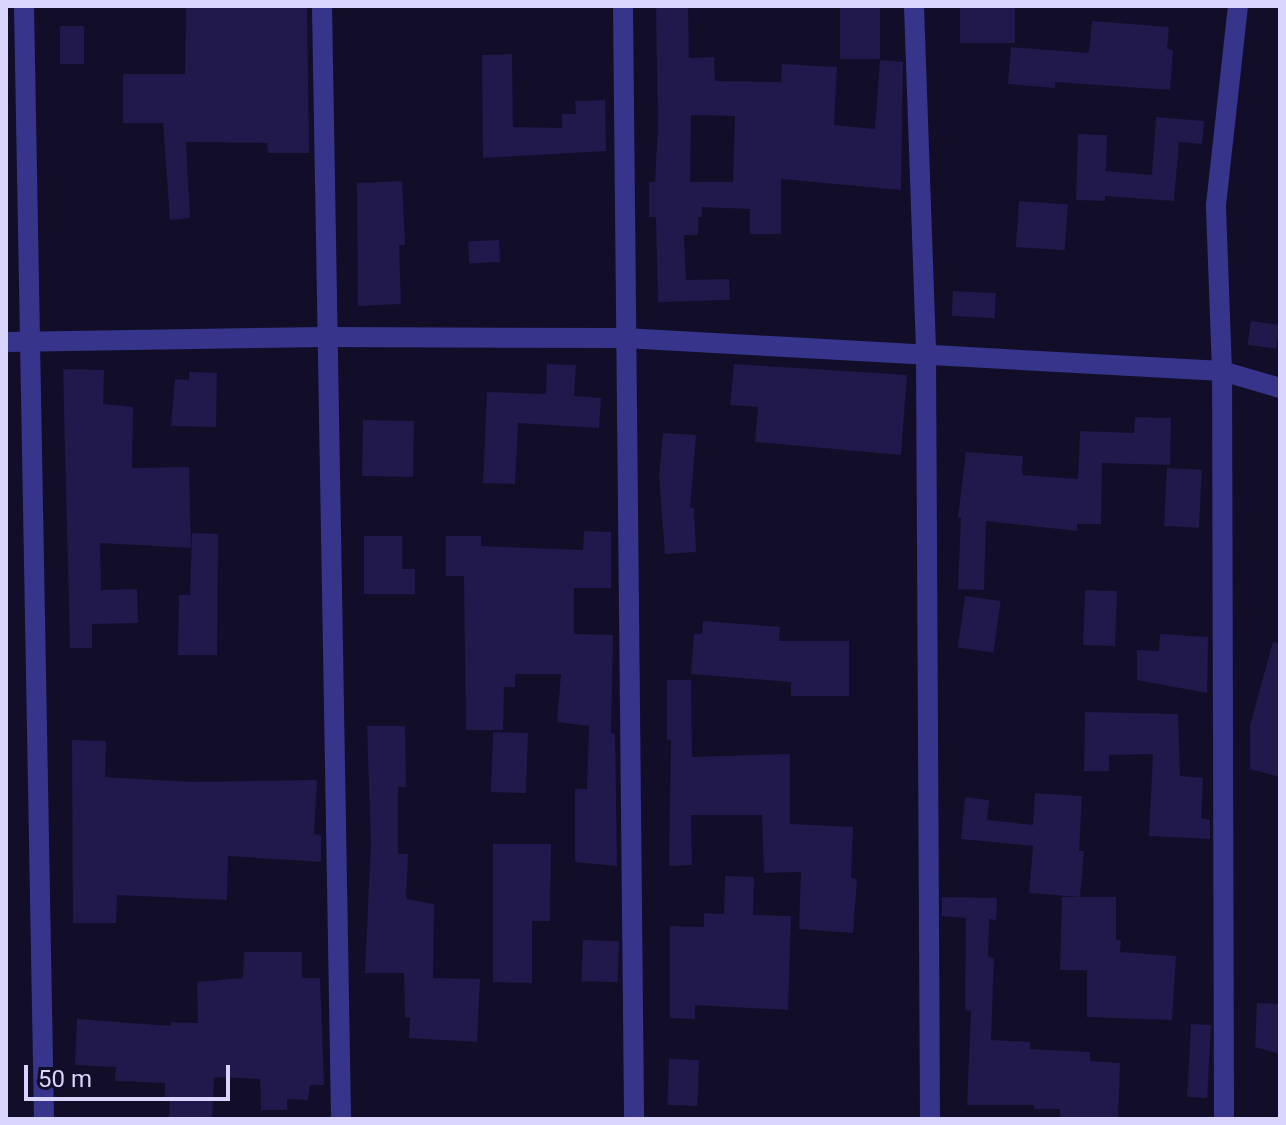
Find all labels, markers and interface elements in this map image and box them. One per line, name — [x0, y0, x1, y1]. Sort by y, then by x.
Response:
scale bar — [28, 1049, 234, 1099]
text: 50 m — [38, 1065, 92, 1093]

